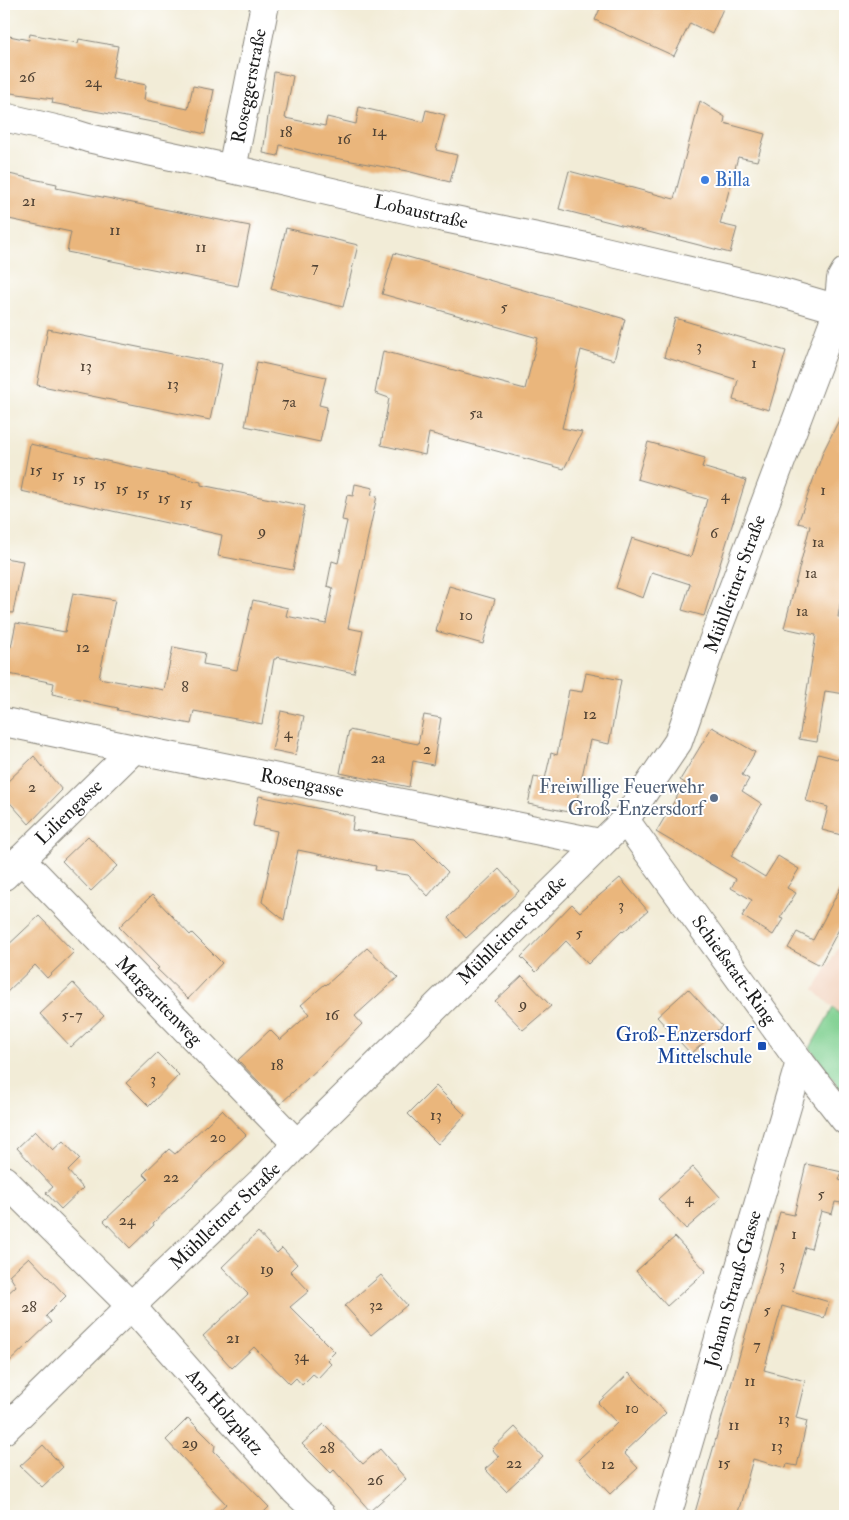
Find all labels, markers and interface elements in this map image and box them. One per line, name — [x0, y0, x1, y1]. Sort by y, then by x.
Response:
street label: Roseggerstraße — [226, 26, 272, 145]
house number: 26 — [19, 67, 36, 87]
house number: 24 — [85, 72, 103, 92]
house number: 14 — [372, 121, 388, 141]
house number: 18 — [279, 122, 293, 142]
house number: 16 — [337, 129, 352, 149]
place label: Billa — [715, 168, 750, 192]
marker: Billa — [699, 174, 711, 186]
street label: Lobaustraße — [372, 190, 470, 234]
house number: 21 — [22, 191, 36, 211]
house number: 11 — [109, 220, 121, 240]
house number: 11 — [195, 237, 207, 257]
house number: 7 — [311, 257, 319, 277]
house number: 5 — [500, 297, 508, 317]
house number: 3 — [696, 336, 702, 356]
house number: 1 — [751, 353, 757, 373]
house number: 13 — [80, 356, 92, 376]
house number: 13 — [167, 374, 179, 394]
house number: 7a — [282, 392, 296, 412]
house number: 5a — [469, 403, 483, 423]
house number: 15 — [30, 460, 42, 480]
house number: 15 — [52, 465, 64, 485]
house number: 15 — [73, 469, 85, 489]
house number: 15 — [94, 474, 106, 494]
house number: 15 — [116, 479, 128, 499]
house number: 1 — [820, 480, 826, 500]
house number: 15 — [137, 483, 149, 503]
house number: 4 — [721, 485, 731, 505]
house number: 15 — [158, 488, 170, 508]
house number: 15 — [180, 493, 192, 513]
street label: Mühlleitner Straße — [699, 512, 771, 656]
house number: 9 — [257, 521, 266, 541]
house number: 6 — [710, 523, 719, 543]
house number: 1a — [812, 532, 825, 552]
house number: 1a — [805, 563, 818, 583]
house number: 1a — [796, 601, 809, 621]
house number: 10 — [459, 605, 473, 625]
house number: 12 — [76, 637, 90, 657]
house number: 8 — [181, 677, 189, 697]
house number: 12 — [583, 704, 597, 724]
house number: 4 — [284, 723, 294, 743]
house number: 2 — [423, 739, 431, 759]
house number: 2a — [371, 748, 386, 768]
street label: Rosengasse — [258, 763, 346, 803]
street label: Liliengasse — [30, 774, 108, 850]
place label: Freiwillige Feuerwehr Groß-Enzersdorf — [539, 775, 707, 821]
house number: 2 — [28, 777, 36, 797]
marker: Freiwillige Feuerwehr Groß-Enzersdorf — [708, 792, 720, 804]
street label: Mühlleitner Straße — [452, 870, 572, 990]
house number: 3 — [618, 895, 624, 915]
street label: Schießstatt-Ring — [686, 910, 782, 1030]
house number: 5 — [575, 923, 583, 943]
street label: Margaritenweg — [110, 951, 208, 1051]
house number: 9 — [518, 994, 527, 1014]
house number: 5-7 — [61, 1005, 83, 1025]
house number: 16 — [325, 1005, 340, 1025]
place label: Groß-Enzersdorf Mittelschule — [616, 1023, 755, 1069]
marker: Groß-Enzersdorf Mittelschule — [756, 1040, 768, 1052]
house number: 18 — [270, 1055, 284, 1075]
house number: 3 — [150, 1069, 156, 1089]
house number: 13 — [430, 1105, 442, 1125]
house number: 20 — [210, 1127, 226, 1147]
street label: Mühlleitner Straße — [164, 1157, 286, 1275]
house number: 22 — [163, 1167, 179, 1187]
house number: 5 — [817, 1184, 825, 1204]
house number: 4 — [685, 1188, 695, 1208]
street label: Johann Strauß-Gasse — [699, 1208, 767, 1371]
house number: 24 — [119, 1210, 137, 1230]
house number: 1 — [791, 1224, 797, 1244]
house number: 3 — [779, 1255, 785, 1275]
house number: 19 — [260, 1259, 274, 1279]
house number: 32 — [369, 1295, 383, 1315]
house number: 28 — [21, 1297, 37, 1317]
house number: 5 — [763, 1300, 771, 1320]
house number: 21 — [226, 1328, 240, 1348]
house number: 7 — [753, 1335, 761, 1355]
house number: 34 — [294, 1346, 310, 1366]
street label: Am Holzplatz — [180, 1363, 269, 1461]
house number: 11 — [744, 1371, 756, 1391]
house number: 10 — [625, 1398, 639, 1418]
house number: 13 — [778, 1409, 790, 1429]
house number: 11 — [728, 1415, 740, 1435]
house number: 29 — [182, 1433, 198, 1453]
house number: 13 — [771, 1436, 783, 1456]
house number: 28 — [319, 1438, 335, 1458]
house number: 22 — [506, 1453, 522, 1473]
house number: 15 — [718, 1453, 730, 1473]
house number: 12 — [601, 1454, 615, 1474]
house number: 26 — [367, 1470, 384, 1490]

